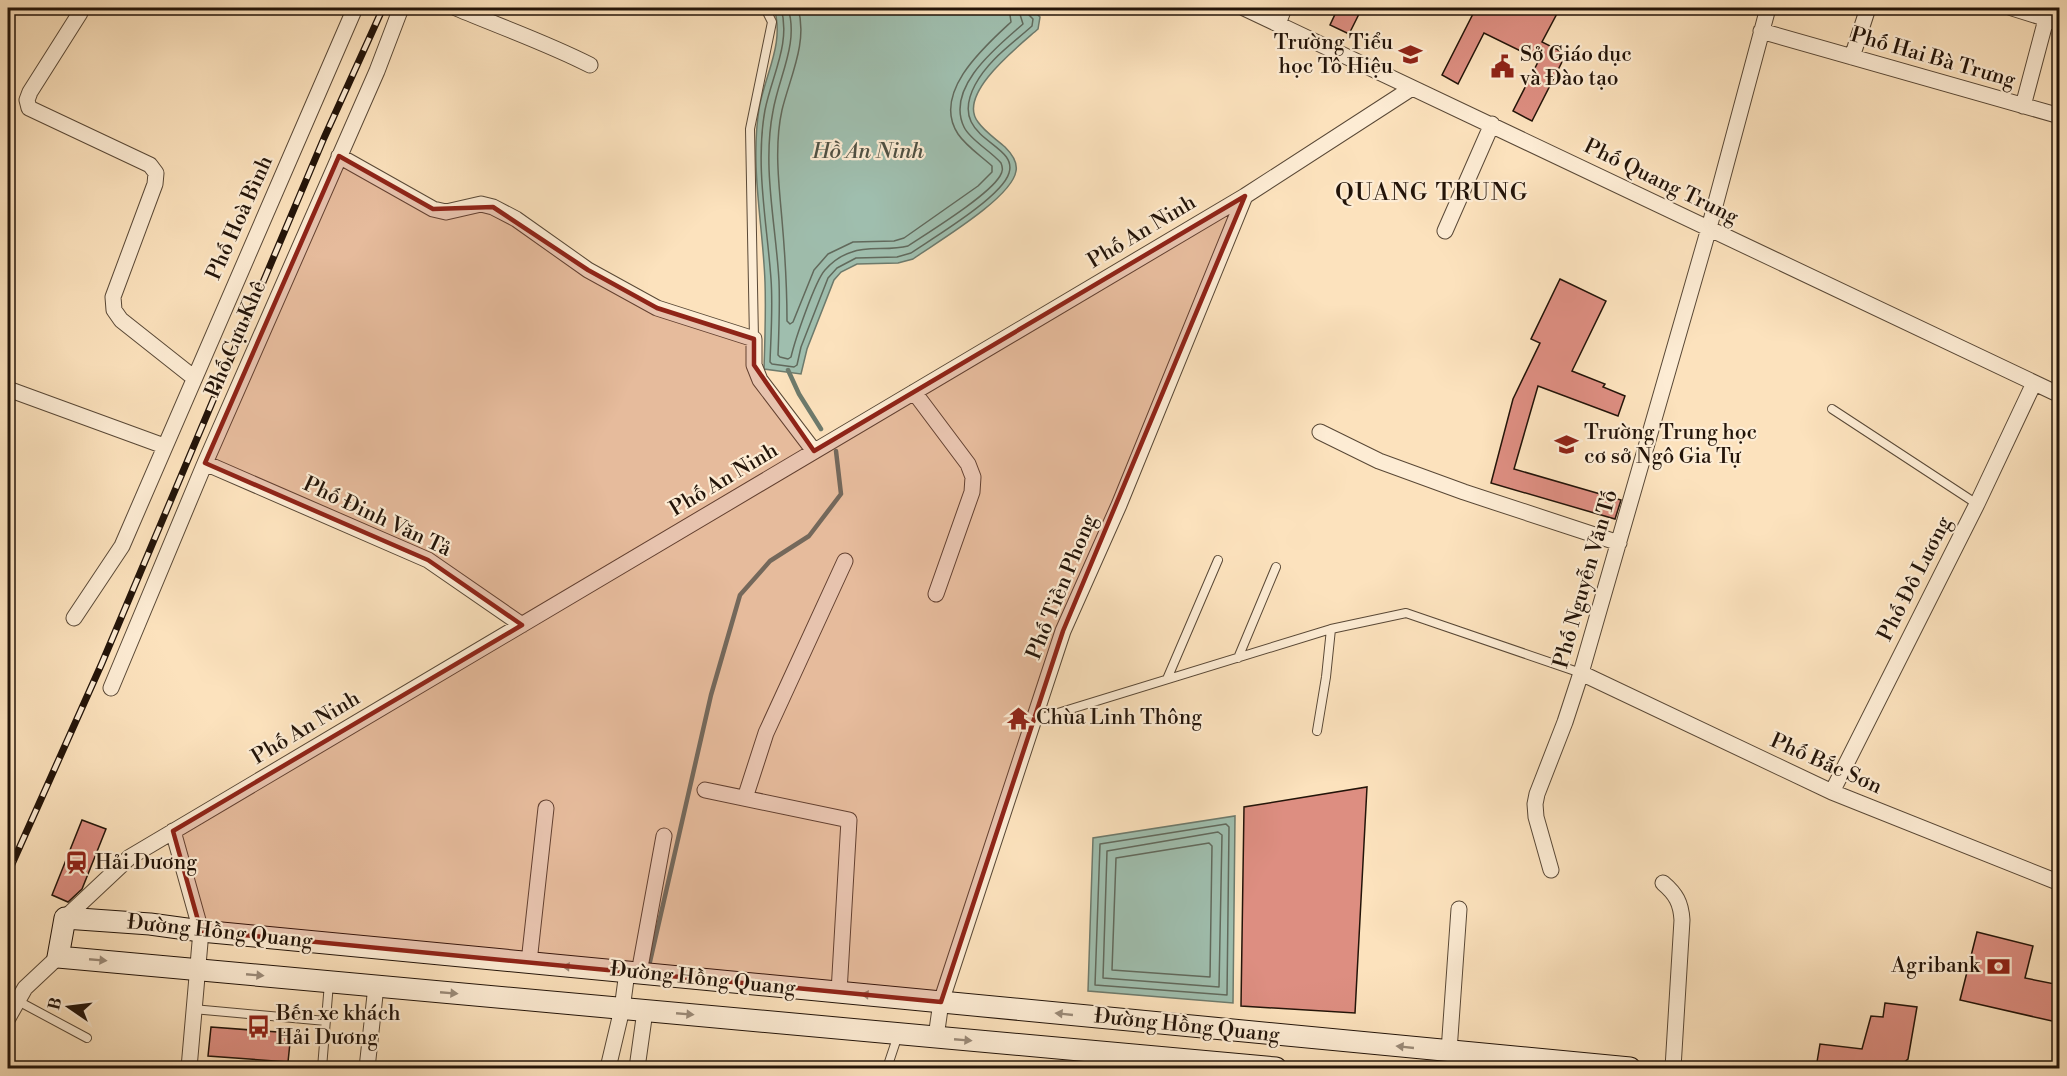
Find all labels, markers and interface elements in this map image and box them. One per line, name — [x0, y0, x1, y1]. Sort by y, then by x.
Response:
street label: Phố Hai Bà Trưng — [1848, 22, 2019, 94]
place label: Trường Tiểu học Tô Hiệu — [1274, 30, 1393, 80]
school or university icon: Trường Tiểu học Tô Hiệu — [1398, 42, 1424, 68]
place label: Sở Giáo dục và Đào tạo — [1519, 42, 1632, 92]
public building icon: Sở Giáo dục và Đào tạo — [1489, 54, 1515, 80]
street label: Phố Quang Trung — [1580, 133, 1743, 231]
water label: Hồ An Ninh — [811, 138, 925, 165]
street label: Phố Hoà Bình — [201, 151, 279, 284]
district label: QUANG TRUNG — [1335, 178, 1529, 208]
street label: Phố An Ninh — [1083, 189, 1201, 275]
street label: Phố Cựu Khê — [200, 277, 272, 401]
place label: Trường Trung học cơ sở Ngô Gia Tự — [1584, 420, 1757, 470]
school or university icon: Trường Trung học cơ sở Ngô Gia Tự — [1553, 432, 1579, 458]
street label: Phố An Ninh — [665, 437, 783, 523]
street label: Phố Đinh Văn Tả — [299, 471, 456, 563]
street label: Phố Nguyễn Văn Tố — [1548, 487, 1624, 671]
street label: Phố Tiền Phong — [1021, 511, 1103, 663]
street label: Phố Đô Lương — [1872, 512, 1958, 646]
street label: Phố An Ninh — [247, 685, 365, 771]
temple icon: Chùa Linh Thông — [1005, 705, 1031, 731]
place label: Chùa Linh Thông — [1036, 705, 1202, 731]
street label: Phố Bắc Sơn — [1766, 728, 1886, 800]
station icon: Hải Dương — [64, 850, 90, 876]
place label: Hải Dương — [95, 850, 197, 876]
street label: Đường Hồng Quang — [126, 909, 314, 955]
place label: Agribank — [1890, 953, 1981, 979]
bank icon: Agribank — [1985, 953, 2011, 979]
one-way arrow — [89, 956, 108, 965]
street label: Đường Hồng Quang — [609, 956, 797, 1002]
one-way arrow — [562, 962, 581, 972]
one-way arrow — [245, 970, 264, 980]
north arrow — [39, 977, 99, 1037]
one-way arrow — [439, 988, 458, 998]
one-way arrow — [861, 990, 880, 1000]
text: B — [44, 995, 67, 1012]
place label: Bến xe khách Hải Dương — [275, 1001, 401, 1051]
street label: Đường Hồng Quang — [1093, 1003, 1281, 1049]
one-way arrow — [675, 1009, 694, 1019]
one-way arrow — [1055, 1009, 1074, 1019]
bus stop icon: Bến xe khách Hải Dương — [245, 1013, 271, 1039]
one-way arrow — [953, 1035, 972, 1045]
one-way arrow — [1395, 1042, 1414, 1052]

